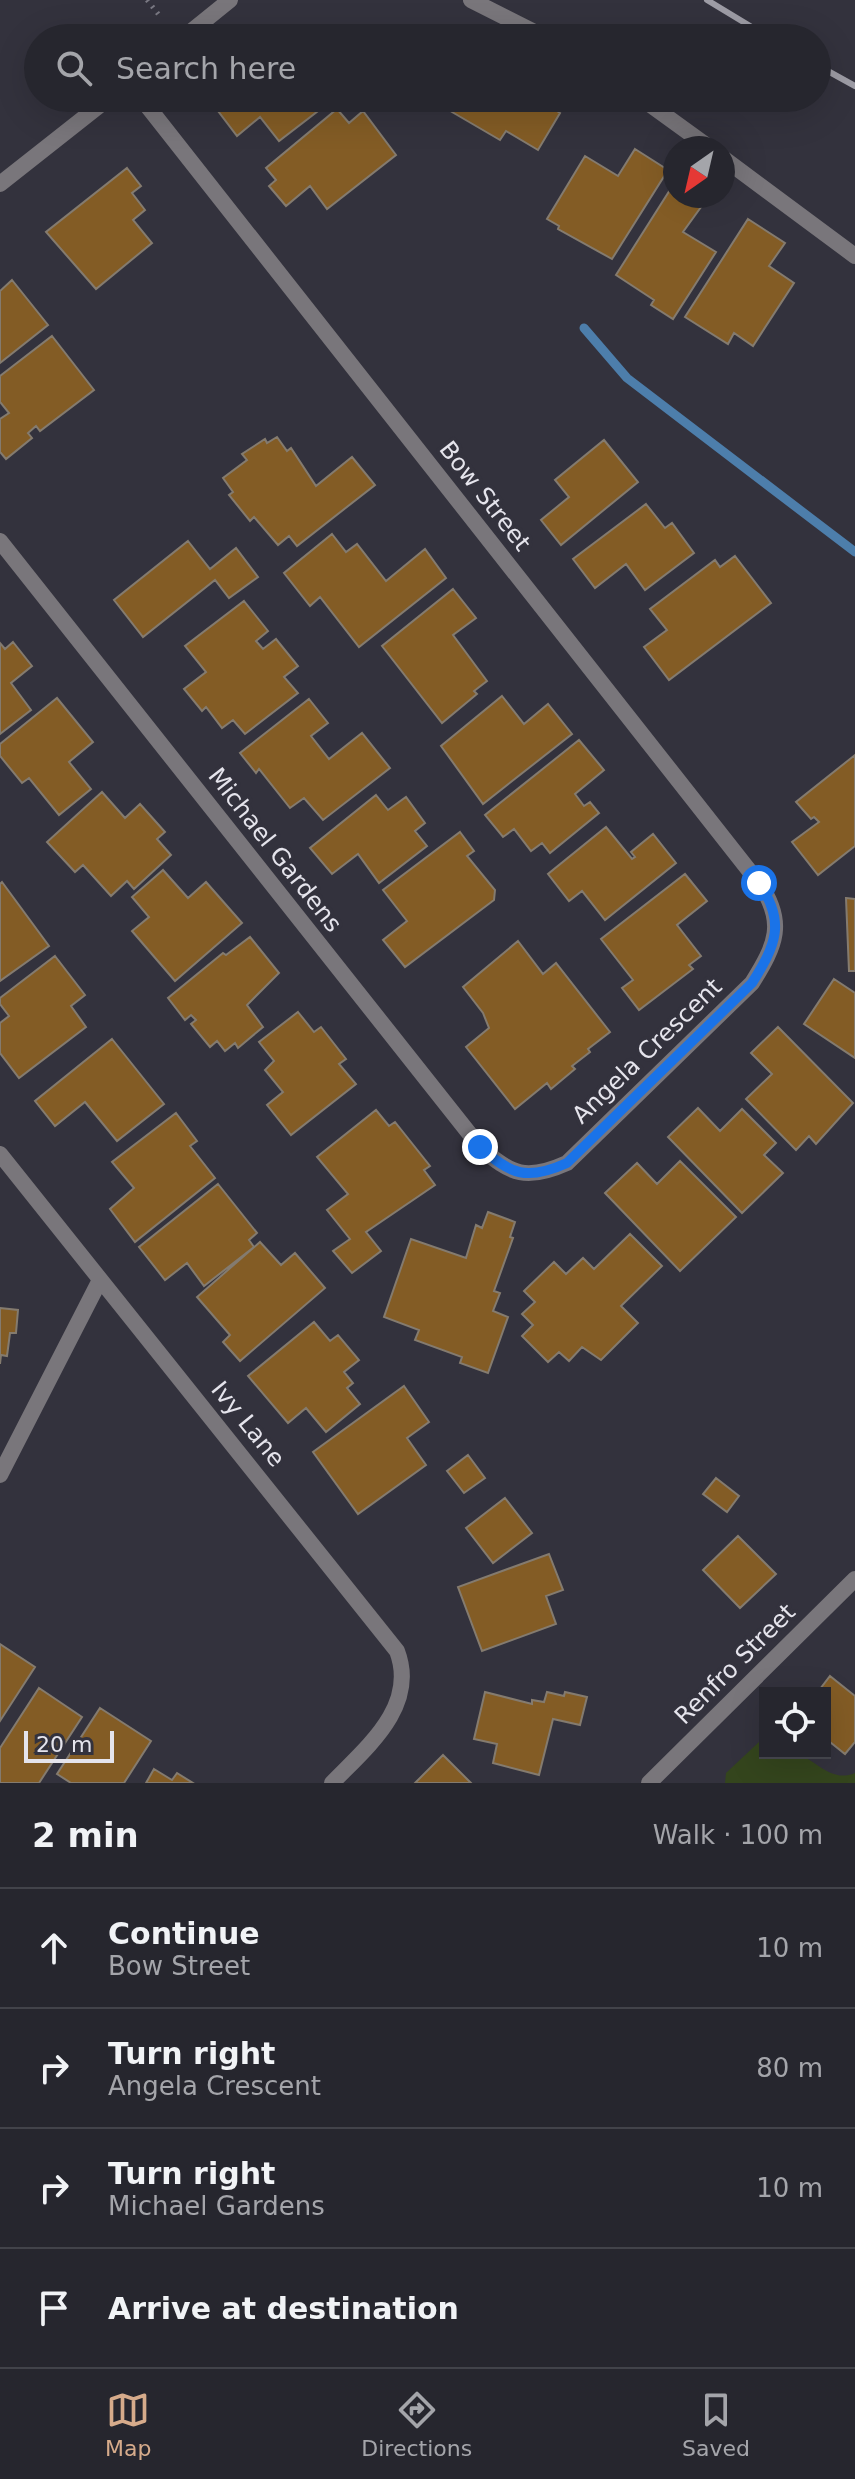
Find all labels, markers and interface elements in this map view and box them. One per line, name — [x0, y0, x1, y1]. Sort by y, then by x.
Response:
search box — [24, 24, 831, 112]
icon: search — [52, 46, 96, 90]
text: Search here — [116, 51, 296, 86]
north arrow — [663, 136, 735, 208]
street label: Bow Street — [434, 436, 536, 556]
street label: Michael Gardens — [202, 763, 348, 937]
route start — [741, 865, 777, 901]
street label: Angela Crescent — [567, 973, 727, 1129]
route end — [462, 1129, 498, 1165]
street label: Ivy Lane — [205, 1376, 291, 1472]
street label: Renfro Street — [669, 1598, 801, 1730]
map controls — [759, 1687, 831, 1759]
button: locate — [759, 1687, 831, 1759]
scale bar — [24, 1727, 114, 1763]
text: 20 m — [36, 1732, 92, 1757]
text: 2 min — [32, 1815, 139, 1855]
text: Walk · 100 m — [653, 1820, 823, 1850]
text: Continue — [108, 1916, 260, 1951]
icon: ahead — [32, 1926, 76, 1970]
text: 10 m — [756, 1933, 823, 1963]
text: Bow Street — [108, 1951, 250, 1981]
text: Turn right — [108, 2036, 275, 2071]
icon: right — [32, 2046, 76, 2090]
text: 80 m — [756, 2053, 823, 2083]
text: Angela Crescent — [108, 2071, 321, 2101]
text: Turn right — [108, 2156, 275, 2191]
icon: right — [32, 2166, 76, 2210]
text: 10 m — [756, 2173, 823, 2203]
text: Michael Gardens — [108, 2191, 325, 2221]
icon: arrive — [32, 2286, 76, 2330]
text: Arrive at destination — [108, 2291, 459, 2326]
tab: Map — [105, 2388, 151, 2461]
tab: Directions — [361, 2388, 472, 2461]
tab: Saved — [682, 2388, 750, 2461]

